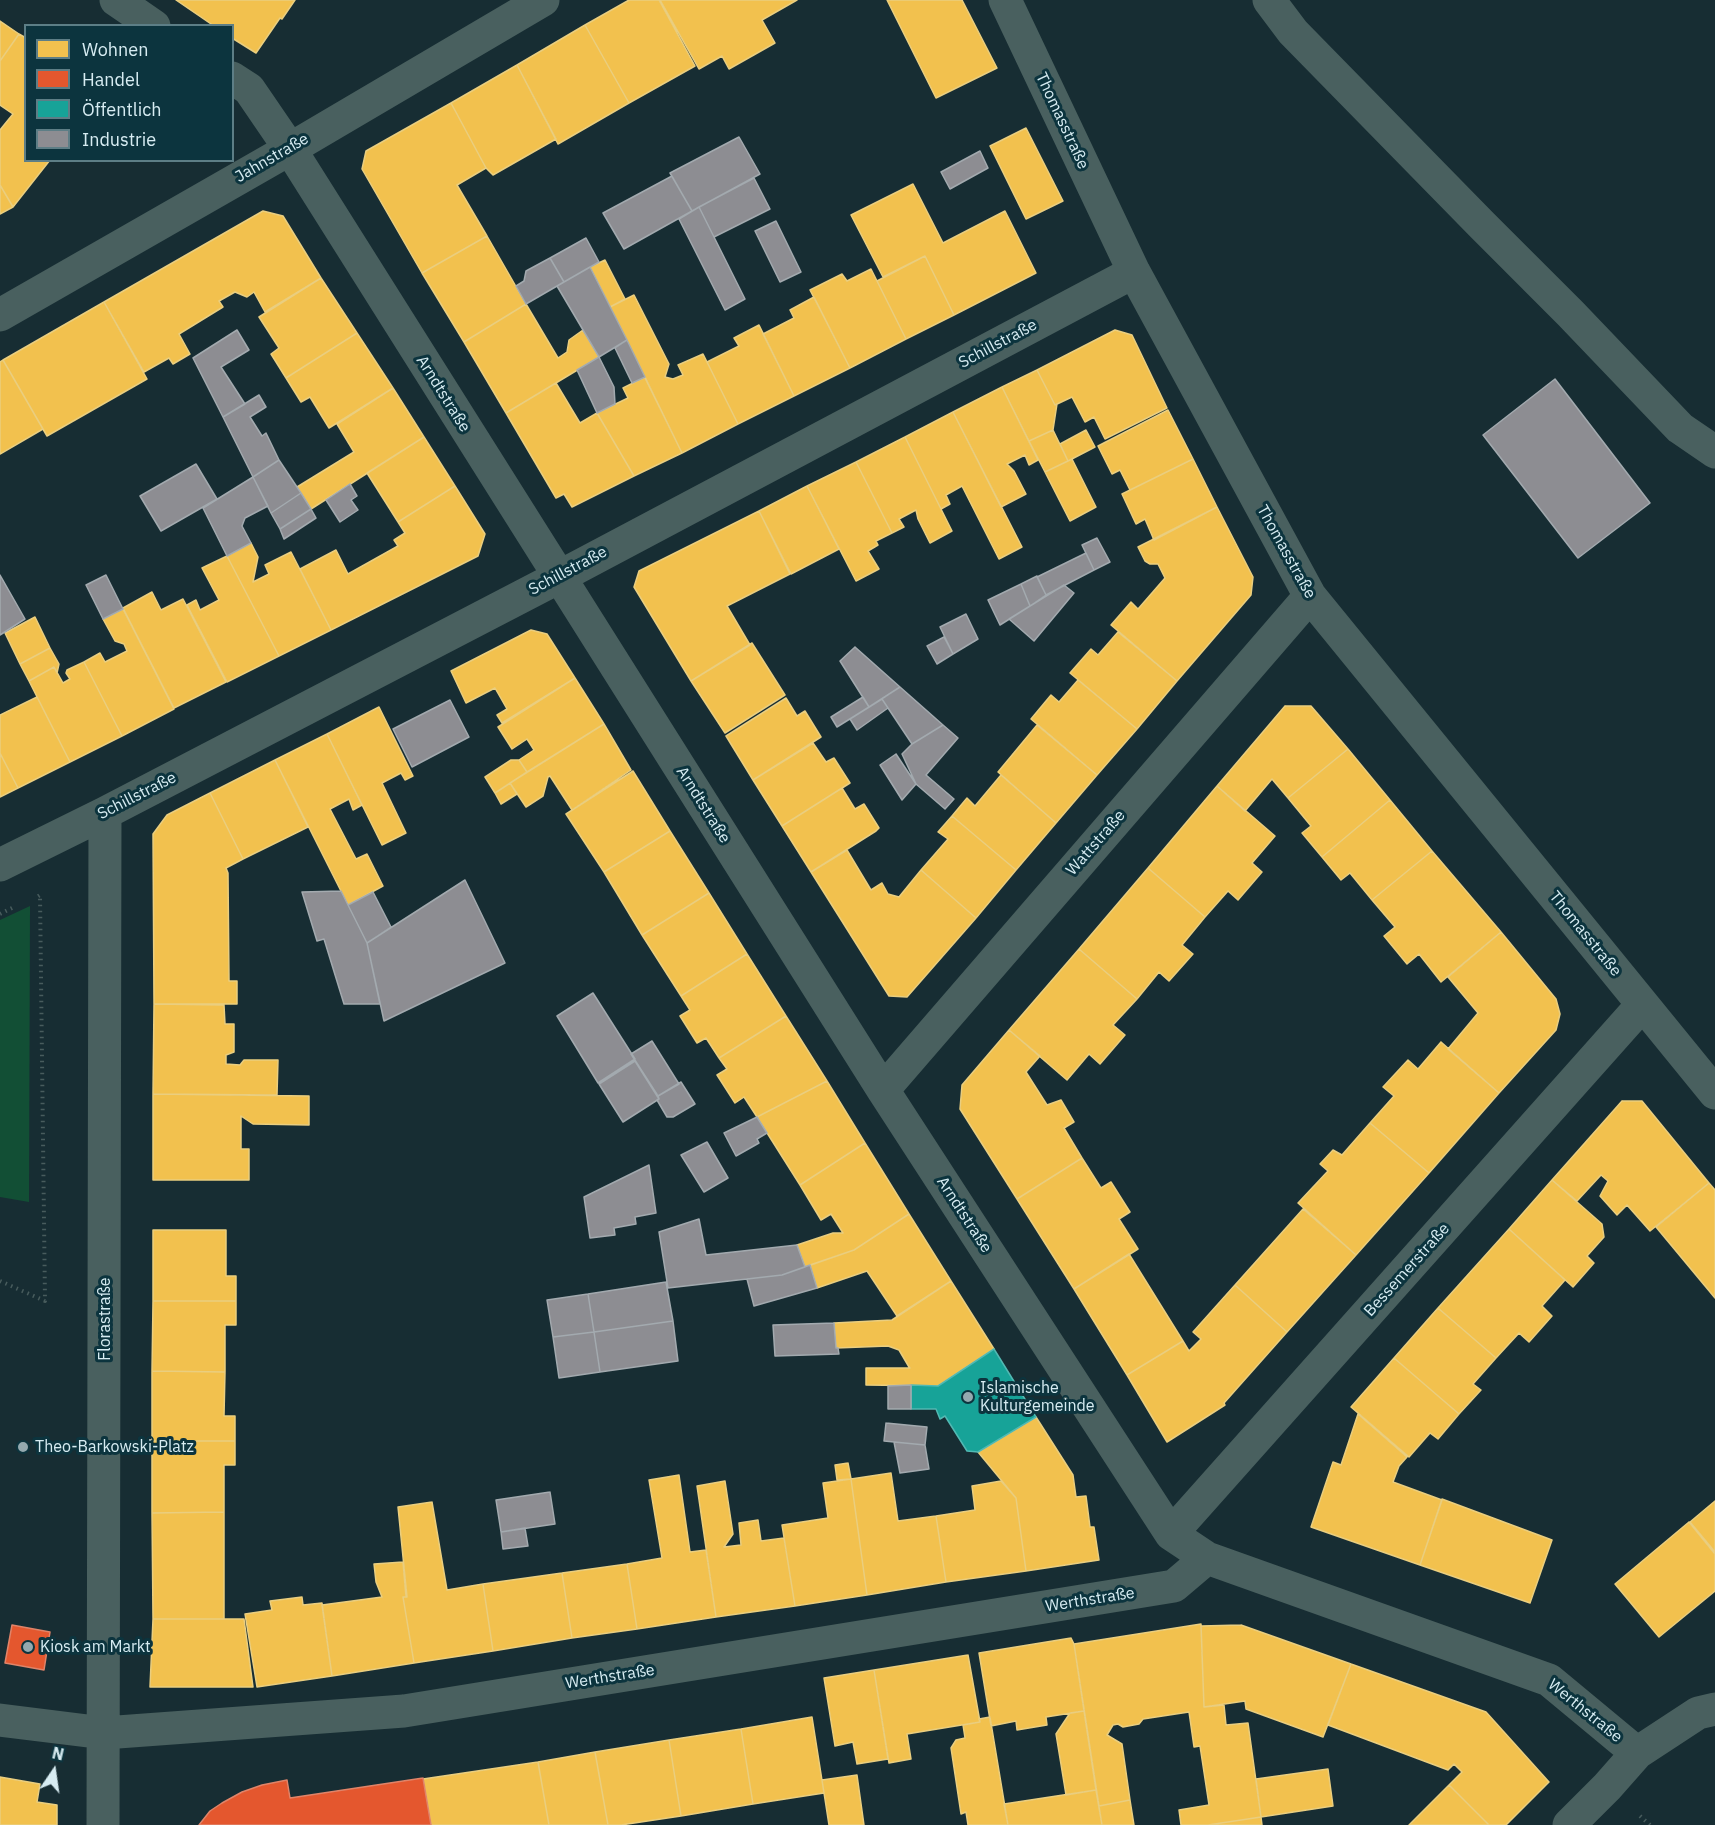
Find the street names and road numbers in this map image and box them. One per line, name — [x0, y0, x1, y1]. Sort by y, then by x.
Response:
street label: Thomasstraße — [1031, 70, 1093, 172]
street label: Jahnstraße — [232, 129, 312, 187]
street label: Schillstraße — [956, 315, 1040, 373]
street label: Arndtstraße — [412, 352, 474, 436]
street label: Thomasstraße — [1252, 502, 1320, 602]
street label: Schillstraße — [526, 542, 610, 600]
street label: Arndtstraße — [672, 763, 734, 847]
street label: Schillstraße — [94, 768, 180, 824]
street label: Wattstraße — [1062, 806, 1130, 880]
street label: Thomasstraße — [1545, 888, 1625, 980]
street label: Arndtstraße — [932, 1173, 996, 1257]
street label: Bessemerstraße — [1360, 1219, 1454, 1321]
street label: Florastraße — [95, 1277, 115, 1361]
street label: Werthstraße — [1044, 1583, 1136, 1617]
street label: Werthstraße — [564, 1660, 656, 1694]
street label: Werthstraße — [1544, 1675, 1626, 1747]

